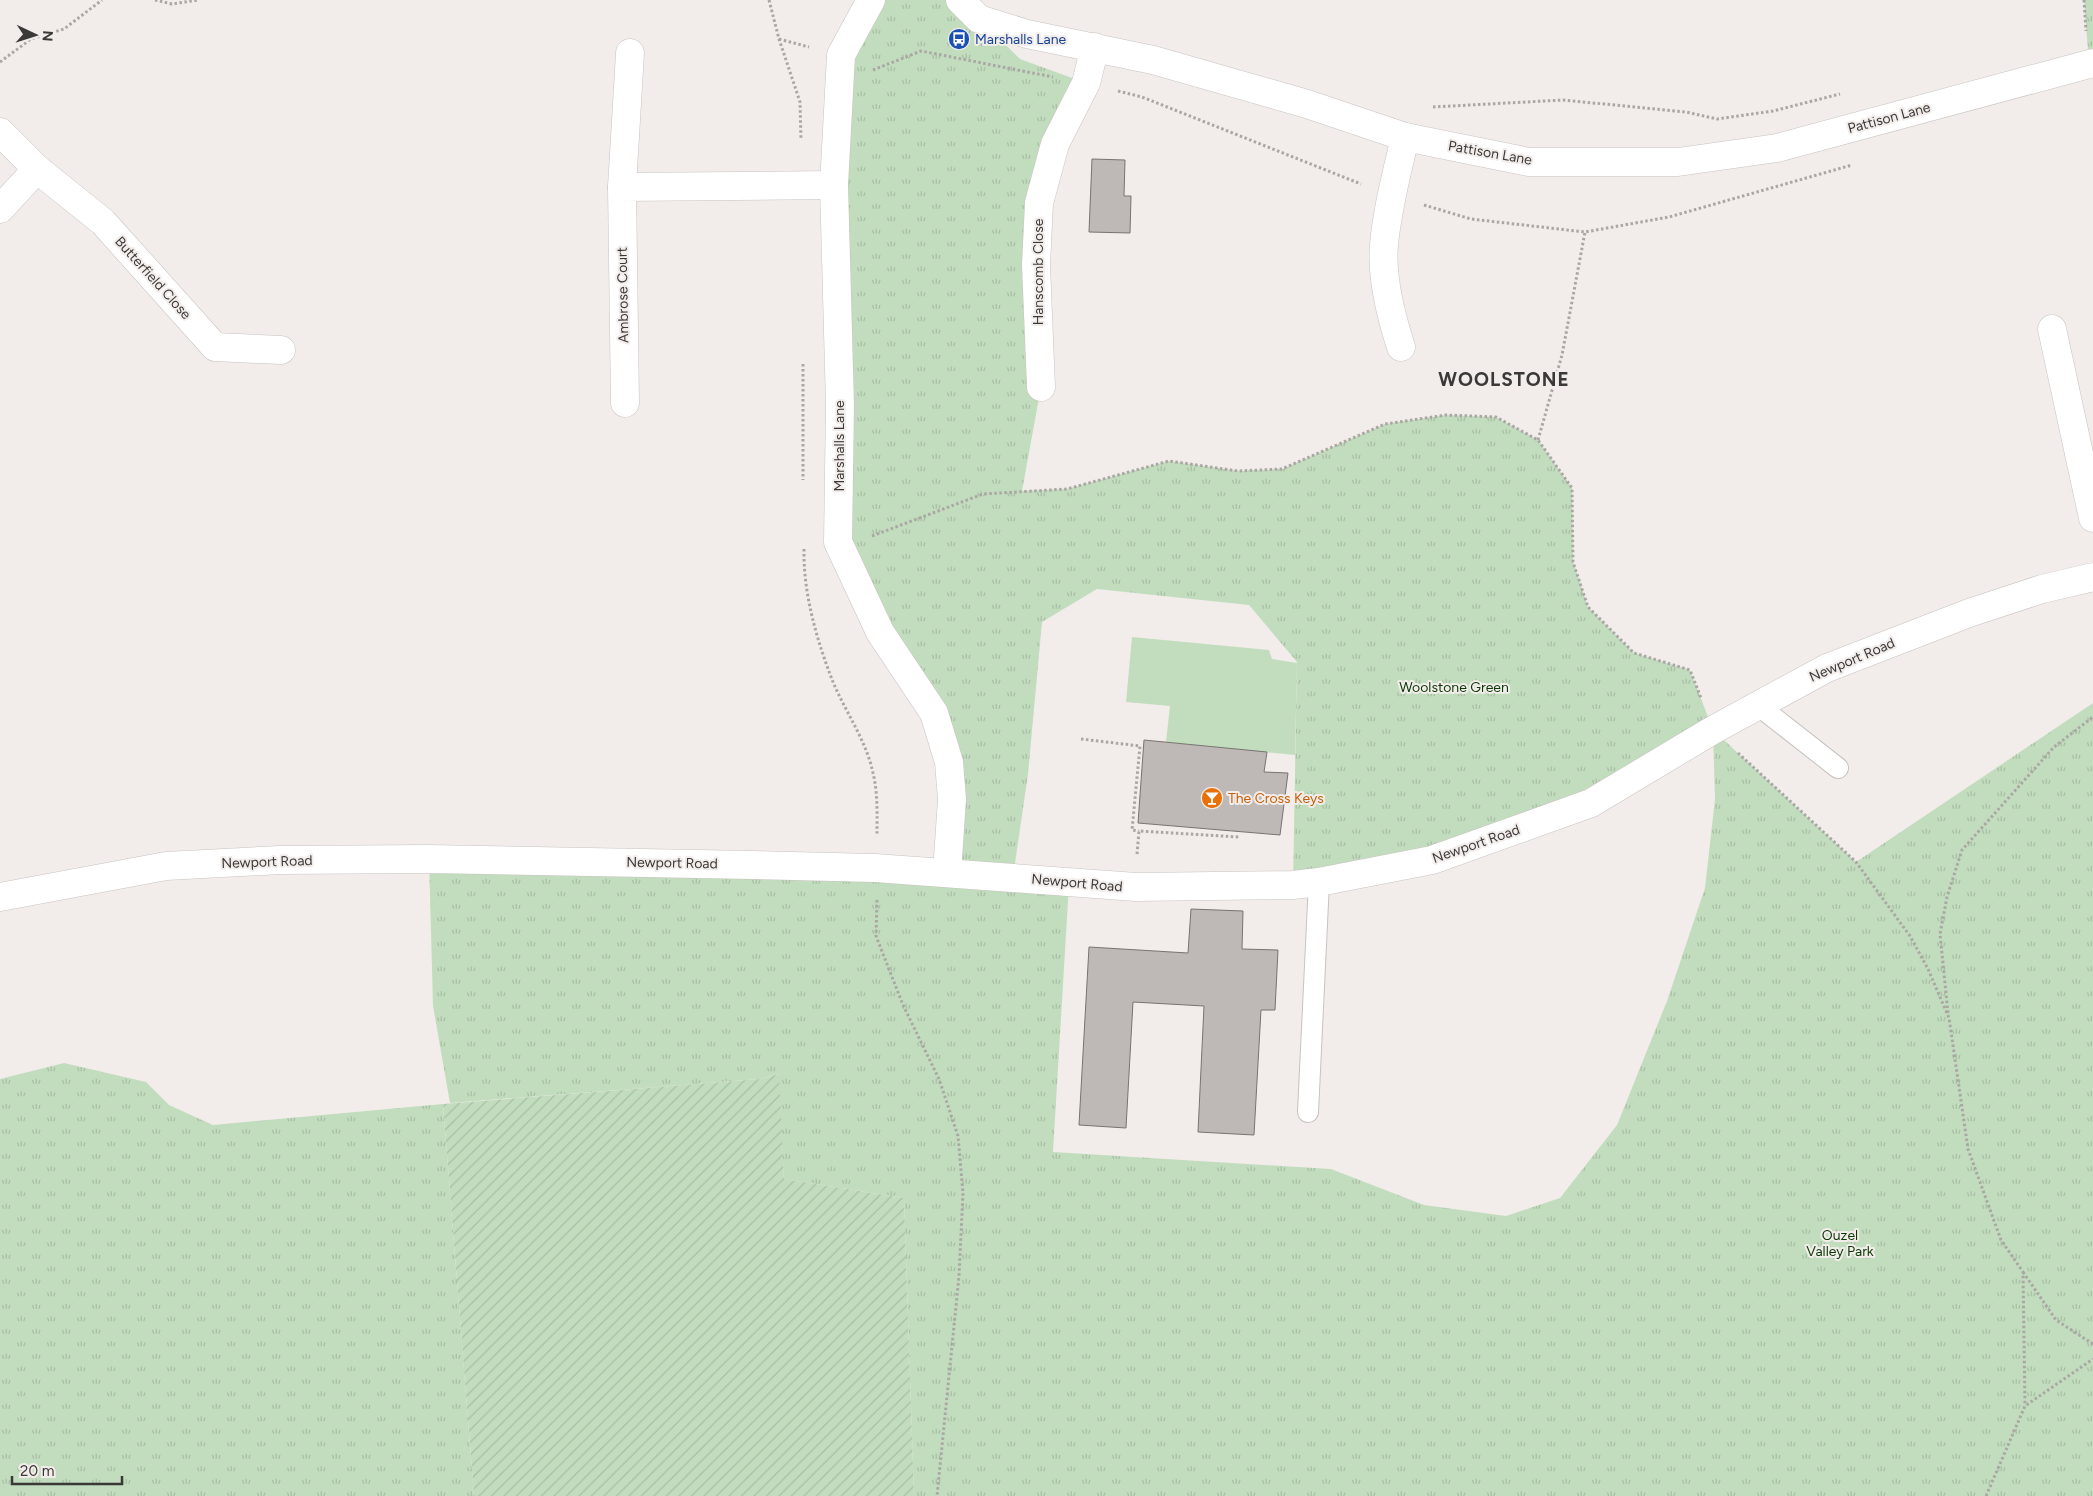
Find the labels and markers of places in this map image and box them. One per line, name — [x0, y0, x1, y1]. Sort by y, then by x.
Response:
bus stop icon: Marshalls Lane — [947, 27, 971, 51]
place label: Marshalls Lane — [975, 31, 1067, 48]
bar icon: The Cross Keys — [1200, 786, 1224, 810]
place label: The Cross Keys — [1228, 790, 1324, 807]

